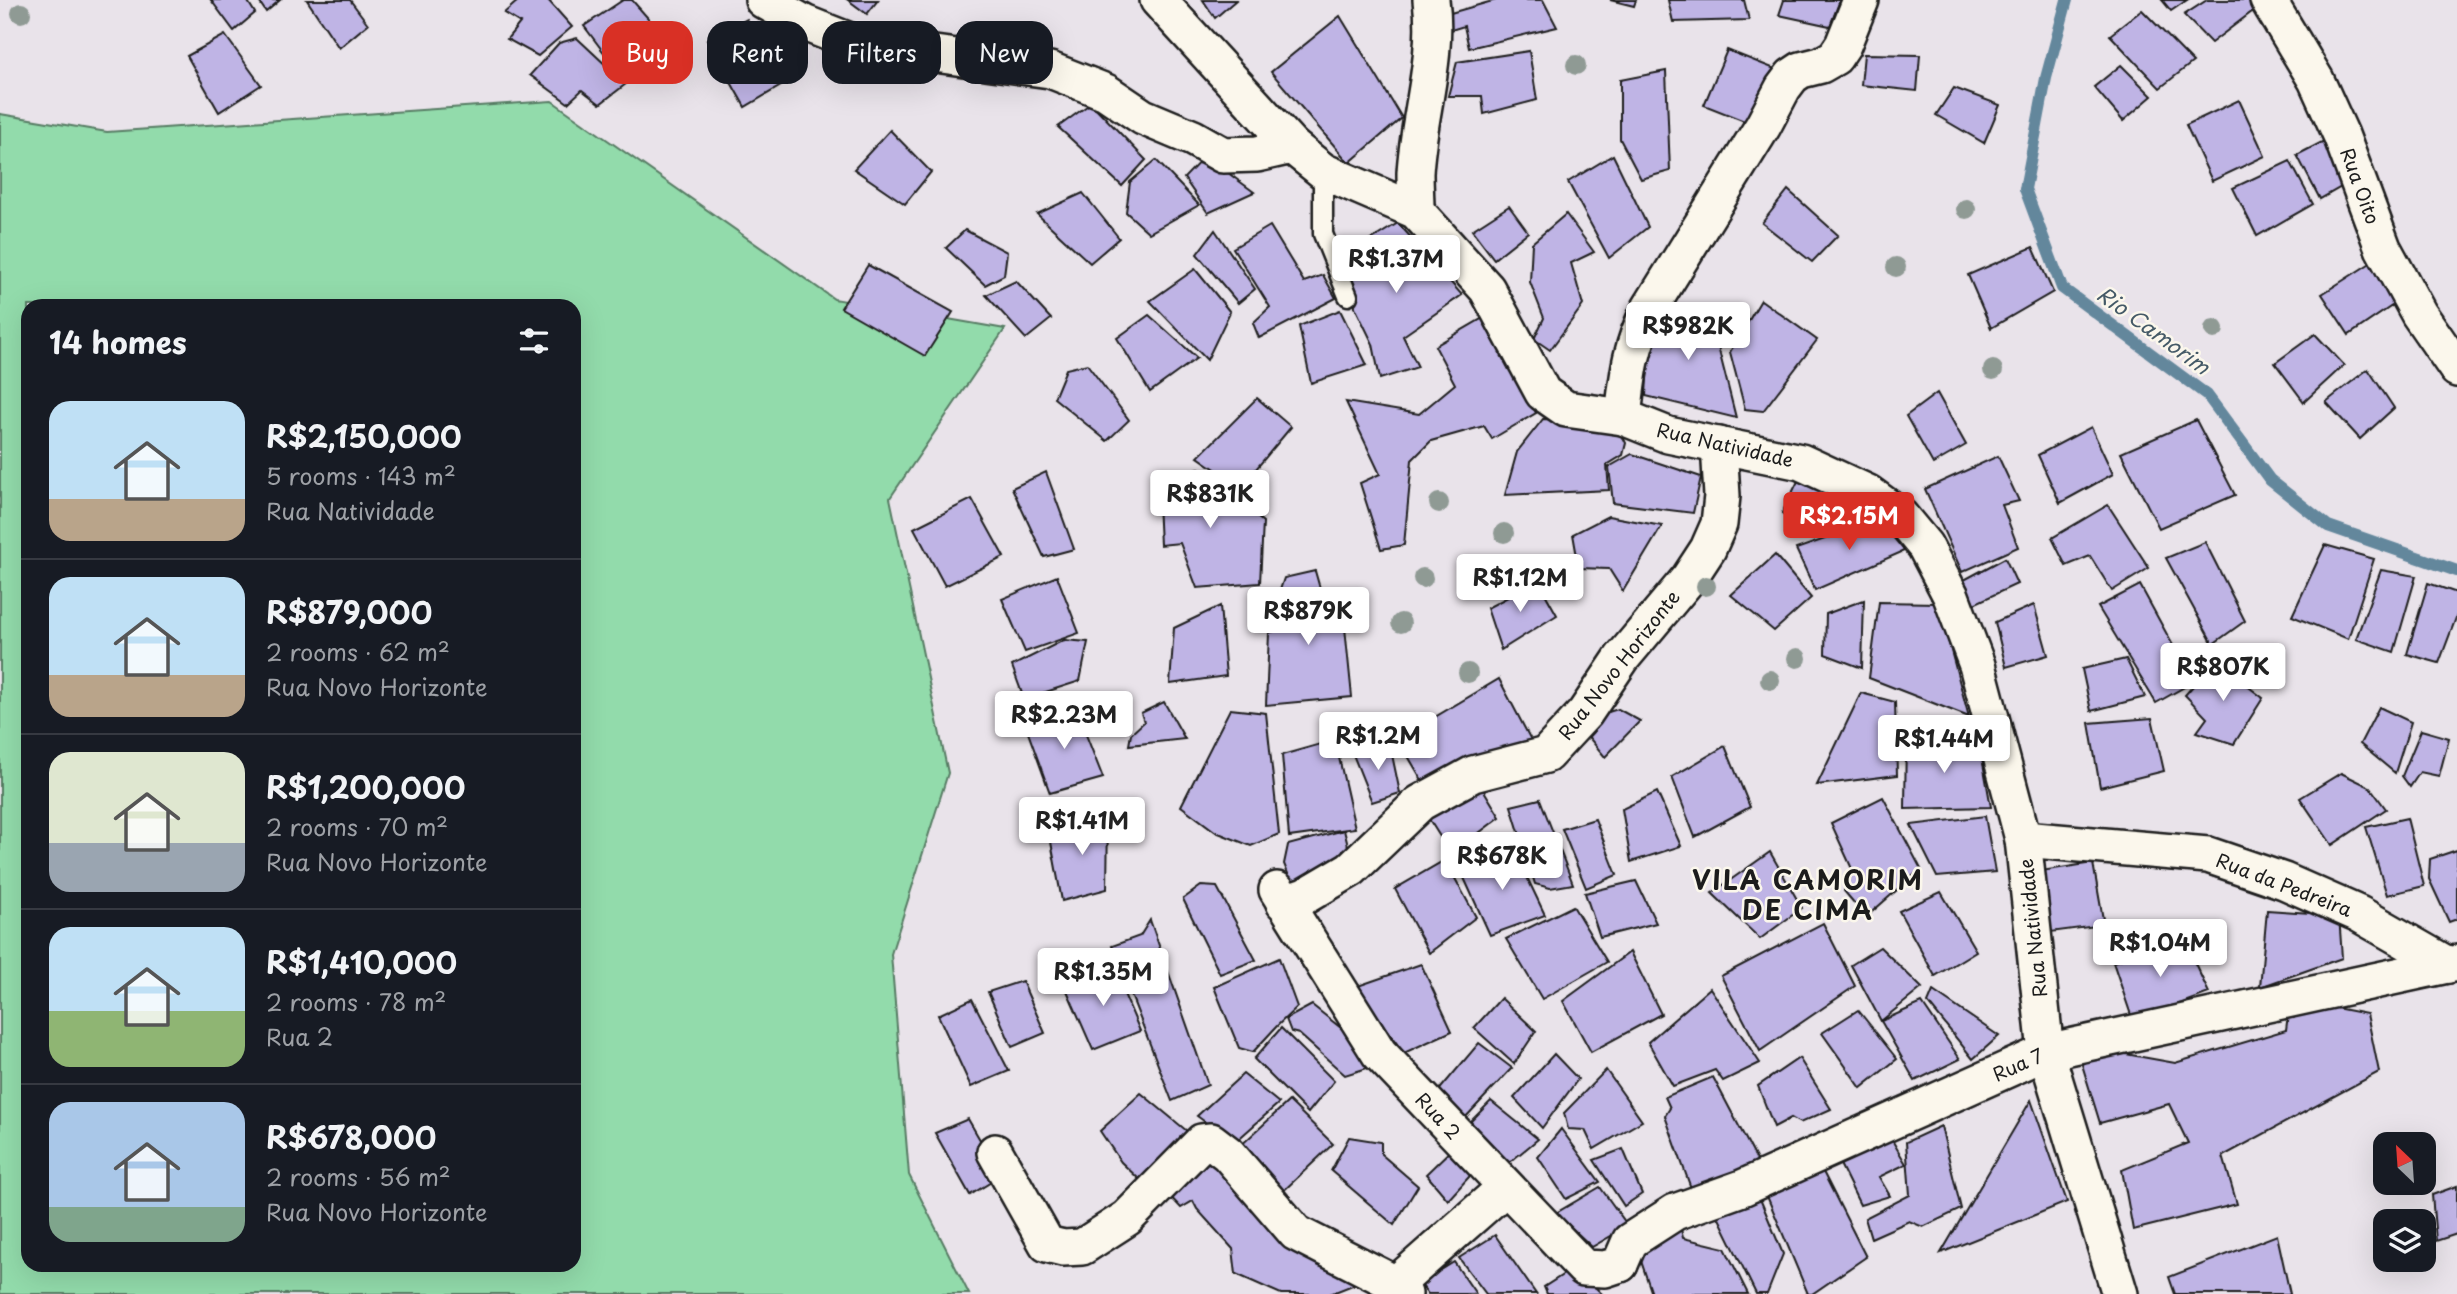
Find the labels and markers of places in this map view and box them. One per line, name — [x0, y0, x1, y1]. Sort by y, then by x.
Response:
pin: R$1.37M — [1331, 236, 1461, 295]
pin: R$982K — [1631, 302, 1745, 362]
pin: R$831K — [1153, 470, 1267, 530]
pin: R$2.15M — [1784, 492, 1914, 552]
pin: R$1.12M — [1455, 554, 1585, 614]
pin: R$879K — [1251, 588, 1365, 647]
pin: R$807K — [2166, 644, 2280, 703]
pin: R$2.23M — [999, 692, 1129, 751]
pin: R$1.2M — [1321, 712, 1435, 772]
pin: R$1.44M — [1879, 716, 2009, 775]
pin: R$1.41M — [1017, 798, 1147, 857]
pin: R$678K — [1445, 832, 1559, 892]
pin: R$1.04M — [2095, 920, 2225, 979]
pin: R$1.35M — [1038, 948, 1168, 1008]

